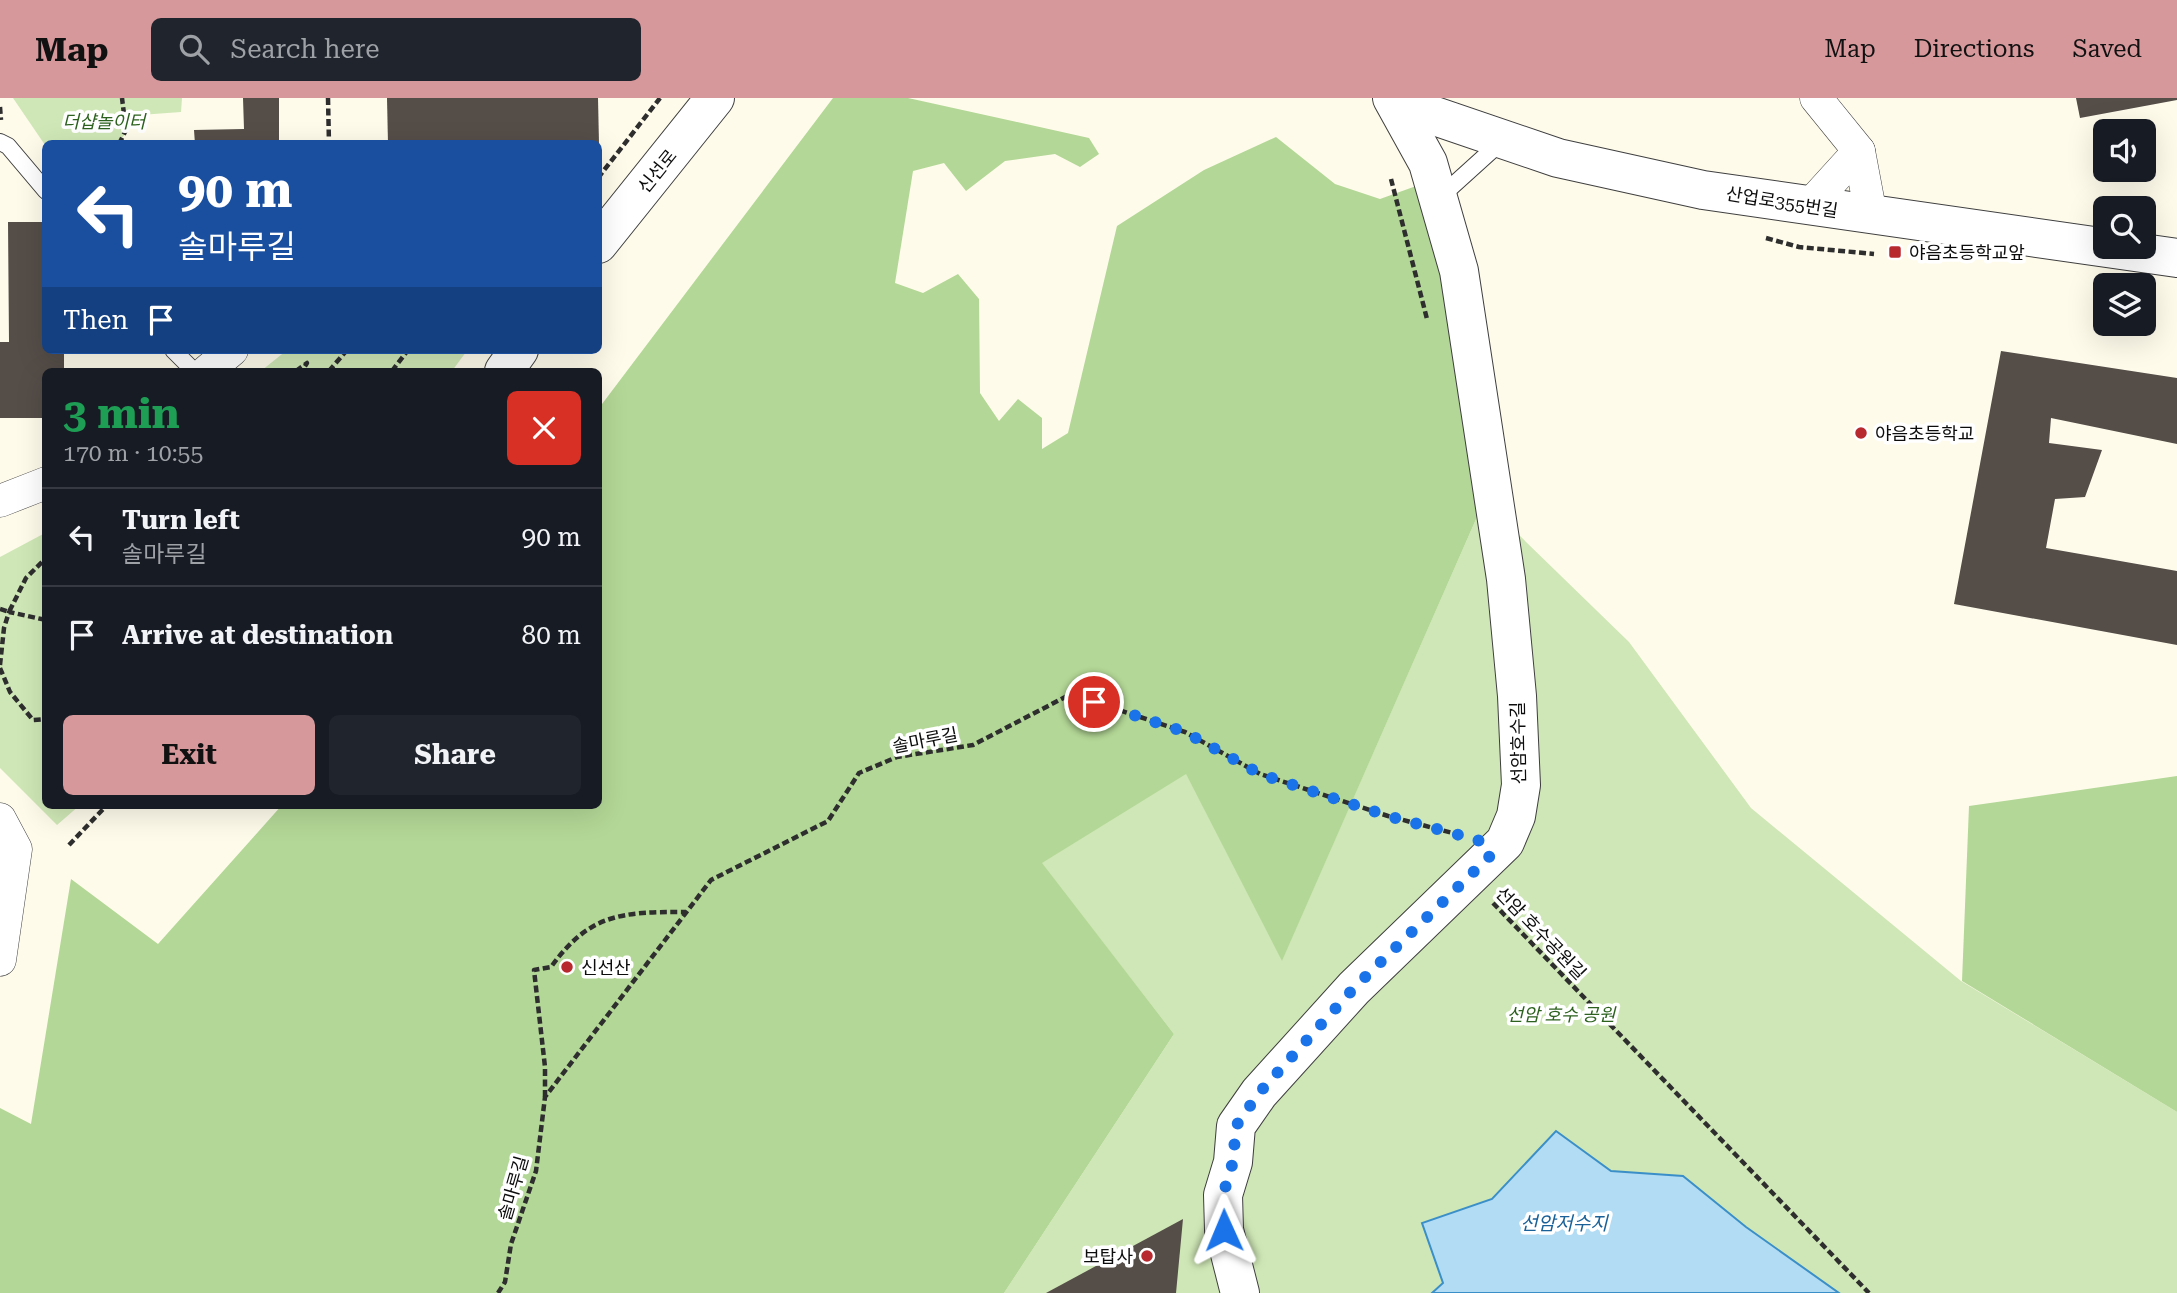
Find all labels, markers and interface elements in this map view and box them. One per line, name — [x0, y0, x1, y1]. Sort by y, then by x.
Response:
search box — [151, 18, 641, 81]
text: Map — [35, 30, 109, 69]
icon: search — [175, 30, 213, 68]
text: Search here — [231, 34, 380, 64]
text: Map — [1824, 35, 1876, 63]
text: Directions — [1914, 35, 2034, 63]
text: Saved — [2072, 35, 2142, 63]
park label: 더샵놀이터 — [63, 111, 148, 132]
map controls — [2093, 119, 2156, 336]
button: sound — [2093, 119, 2156, 182]
street label: 신선로 — [633, 145, 681, 197]
text: 90 m — [178, 162, 293, 219]
icon: left — [63, 168, 154, 259]
street label: 산업로355번길 — [1725, 183, 1839, 221]
button: search — [2093, 196, 2156, 259]
text: 솔마루길 — [178, 228, 296, 266]
place label: 야음초등학교앞 — [1909, 242, 2025, 263]
marker: 야음초등학교앞 — [1887, 244, 1903, 260]
button: layers — [2093, 273, 2156, 336]
icon: arrive — [142, 301, 180, 339]
text: Then — [63, 305, 128, 335]
text: 3 min — [63, 389, 180, 438]
button: close — [507, 391, 581, 465]
place label: 야음초등학교 — [1875, 423, 1974, 444]
marker: 야음초등학교 — [1853, 425, 1869, 441]
text: 170 m · 10:55 — [63, 440, 203, 467]
text: Turn left — [122, 505, 240, 535]
icon: left — [63, 518, 101, 556]
text: 90 m — [522, 522, 581, 552]
text: 솔마루길 — [122, 541, 207, 568]
icon: arrive — [63, 616, 101, 654]
text: Arrive at destination — [122, 620, 393, 650]
text: 80 m — [522, 620, 581, 650]
pin — [1064, 672, 1124, 732]
icon: arrive — [1075, 683, 1113, 721]
street label: 선암호수길 — [1507, 701, 1529, 785]
button: Exit — [63, 715, 315, 795]
button: Share — [329, 715, 581, 795]
street label: 솔마루길 — [890, 723, 960, 757]
street label: 선암 호수공원길 — [1492, 882, 1590, 984]
place label: 신선산 — [581, 957, 631, 978]
marker: 신선산 — [559, 959, 575, 975]
park label: 선암 호수 공원 — [1507, 1004, 1617, 1025]
street label: 솔마루길 — [494, 1153, 532, 1223]
position arrow — [1187, 1193, 1261, 1267]
water label: 선암저수지 — [1520, 1212, 1609, 1235]
place label: 보탑사 — [1083, 1246, 1133, 1267]
marker: 보탑사 — [1139, 1248, 1155, 1264]

